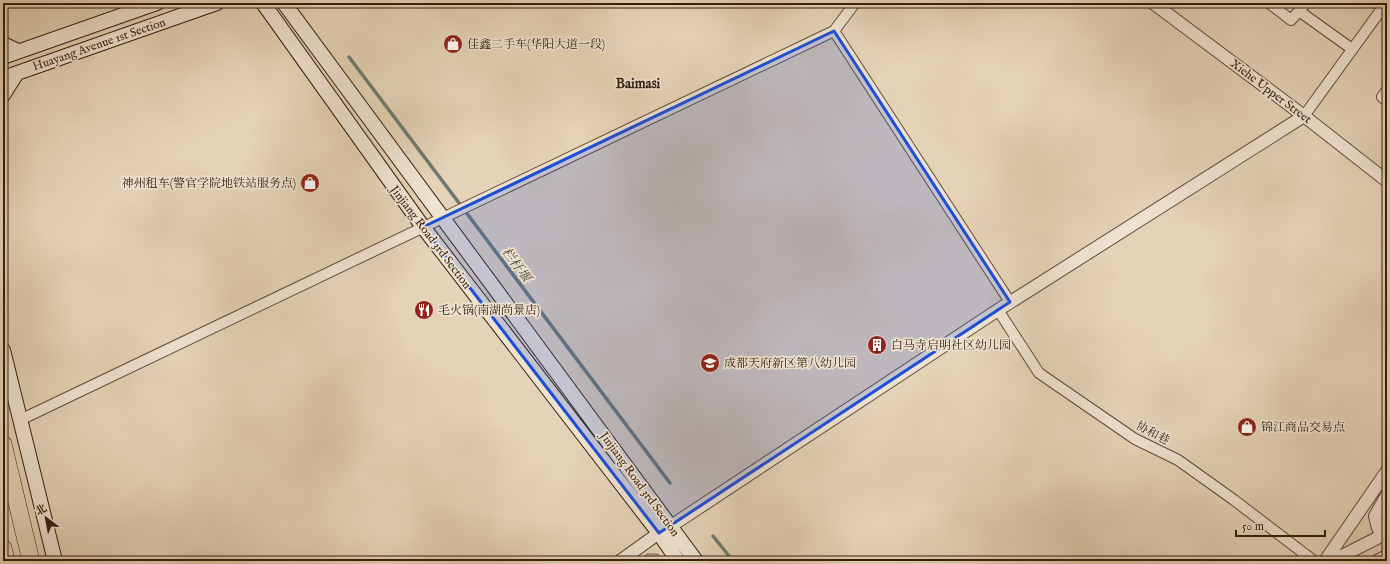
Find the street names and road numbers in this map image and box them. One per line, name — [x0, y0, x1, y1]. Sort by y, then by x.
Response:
street label: Huayang Avenue 1st Section — [31, 14, 168, 74]
street label: Xiehe Upper Street — [1226, 56, 1314, 128]
street label: Jinjiang Road 3rd Section — [385, 181, 475, 293]
street label: 协和巷 — [1133, 418, 1172, 449]
street label: Jinjiang Road 3rd Section — [595, 427, 683, 541]

